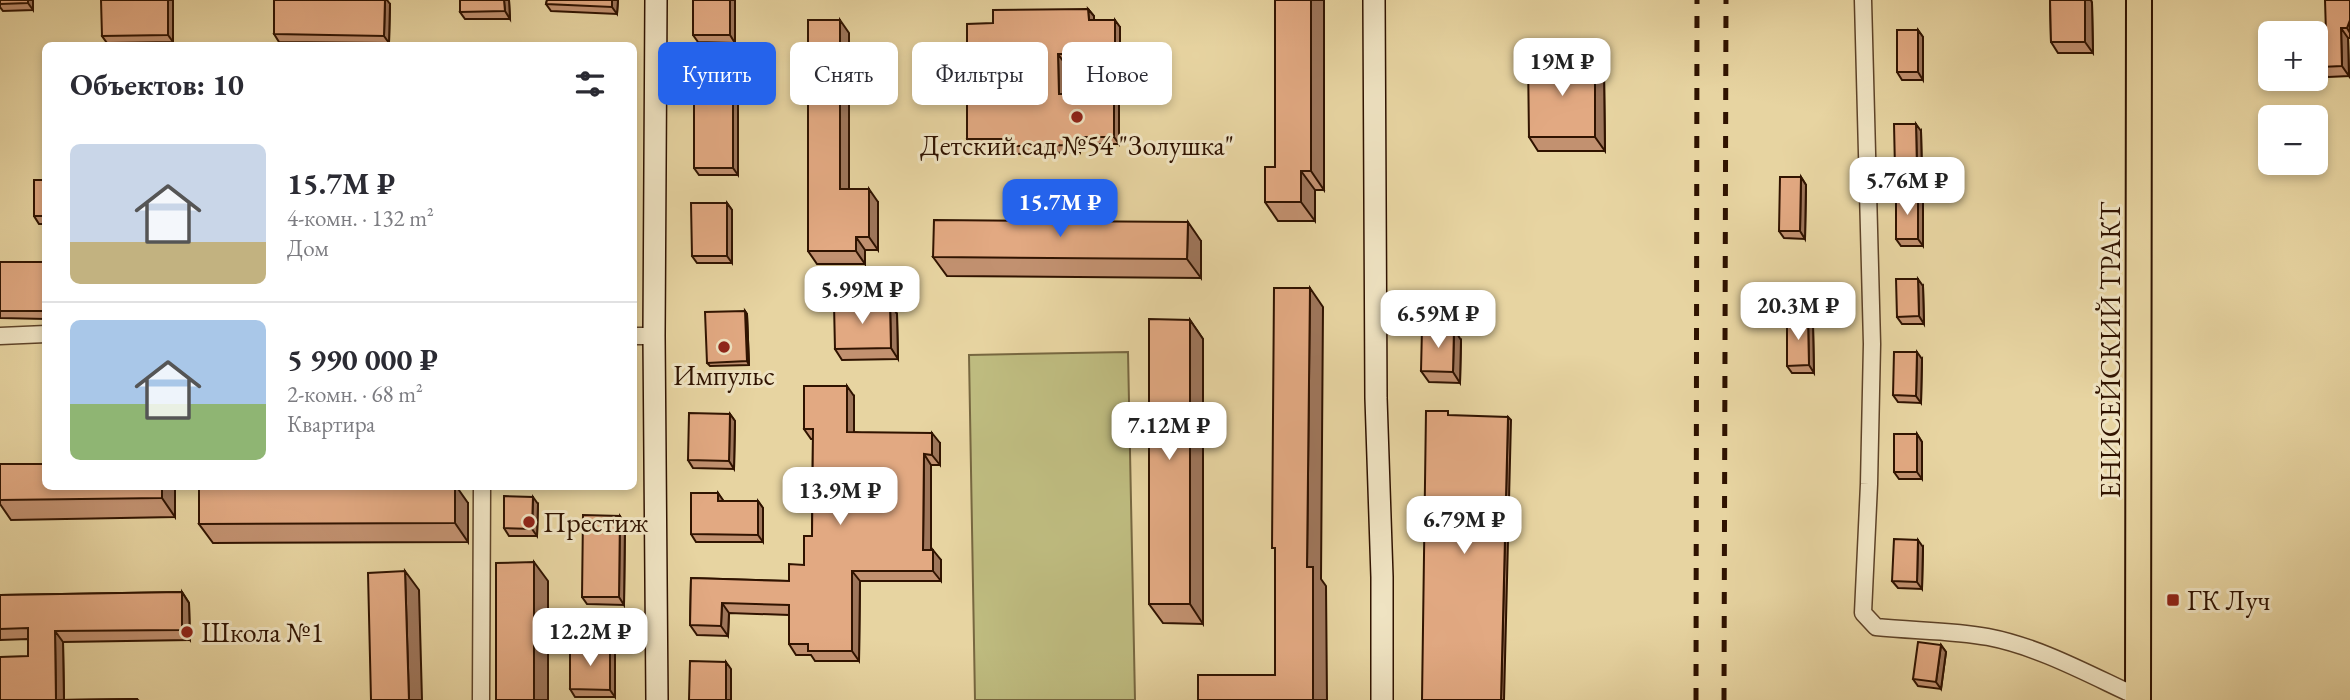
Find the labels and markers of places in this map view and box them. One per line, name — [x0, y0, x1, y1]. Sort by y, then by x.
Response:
pin: 19M ₽ — [1513, 38, 1611, 98]
marker: Детский сад №54 "Золушка" — [1069, 109, 1085, 125]
place label: Детский сад №54 "Золушка" — [920, 127, 1234, 163]
pin: 5.76M ₽ — [1842, 158, 1972, 217]
pin: 15.7M ₽ — [995, 180, 1125, 239]
pin: 5.99M ₽ — [797, 266, 927, 326]
pin: 20.3M ₽ — [1733, 282, 1863, 342]
pin: 6.59M ₽ — [1373, 290, 1503, 350]
marker: Импульс — [716, 339, 732, 355]
place label: Импульс — [673, 357, 775, 393]
pin: 7.12M ₽ — [1104, 402, 1234, 462]
pin: 13.9M ₽ — [775, 468, 905, 527]
pin: 6.79M ₽ — [1399, 496, 1529, 556]
place label: Престиж — [543, 504, 649, 540]
marker: Престиж — [521, 514, 537, 530]
place label: ГК Луч — [2187, 582, 2270, 618]
marker: ГК Луч — [2165, 592, 2181, 608]
pin: 12.2M ₽ — [525, 608, 655, 668]
place label: Школа №1 — [201, 614, 324, 650]
marker: Школа №1 — [179, 624, 195, 640]

